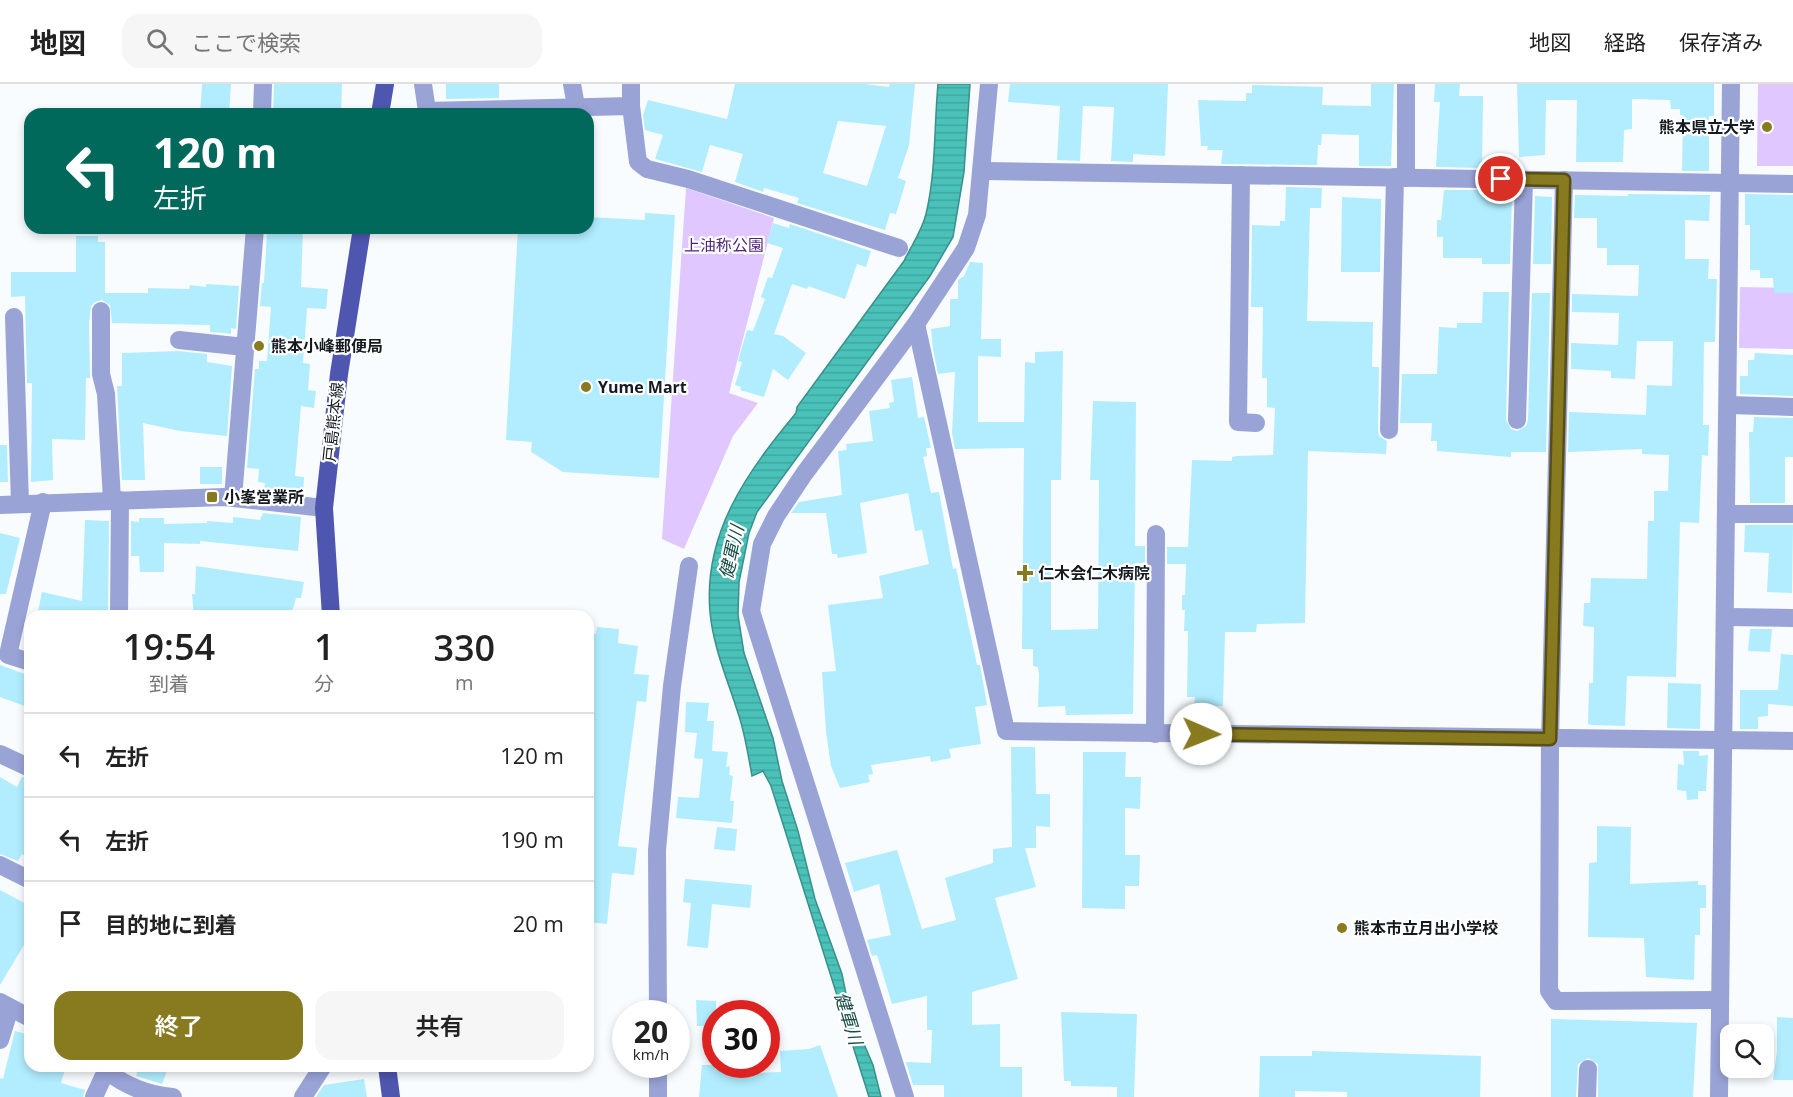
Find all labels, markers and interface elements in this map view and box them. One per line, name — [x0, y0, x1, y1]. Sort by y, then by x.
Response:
search box — [122, 14, 542, 68]
text: 地図 — [30, 23, 86, 61]
icon: search — [143, 25, 176, 58]
text: ここで検索 — [191, 27, 301, 57]
text: 地図 — [1529, 28, 1571, 56]
text: 経路 — [1604, 28, 1646, 56]
text: 保存済み — [1679, 28, 1763, 56]
place label: 熊本県立大学 — [1659, 116, 1755, 138]
marker: 熊本県立大学 — [1760, 120, 1774, 134]
text: 120 m — [153, 123, 277, 180]
icon: left — [54, 132, 132, 210]
pin — [1475, 153, 1526, 204]
icon: arrive — [1484, 162, 1517, 195]
text: 左折 — [153, 179, 207, 216]
park label: 上油称公園 — [684, 234, 764, 256]
place label: 熊本小峰郵便局 — [271, 335, 383, 357]
marker: 熊本小峰郵便局 — [252, 339, 266, 353]
place label: Yume Mart — [598, 376, 687, 398]
marker: Yume Mart — [579, 380, 593, 394]
street label: 戸島熊本線 — [318, 381, 348, 463]
place label: 小峯営業所 — [224, 486, 304, 508]
marker: 小峯営業所 — [205, 490, 219, 504]
water label: 健軍川 — [713, 521, 749, 581]
place label: 仁木会仁木病院 — [1038, 562, 1150, 584]
marker: 仁木会仁木病院 — [1016, 564, 1034, 582]
text: 19:54 — [123, 622, 215, 671]
text: 1 — [314, 622, 335, 671]
text: 330 — [433, 623, 495, 672]
text: m — [455, 669, 474, 696]
text: 到着 — [149, 670, 189, 697]
text: 分 — [314, 670, 334, 697]
position arrow — [1169, 702, 1233, 766]
icon: left — [54, 739, 87, 772]
text: 120 m — [500, 740, 564, 770]
text: 左折 — [105, 741, 149, 771]
icon: left — [54, 823, 87, 856]
text: 190 m — [500, 824, 564, 854]
text: 左折 — [105, 825, 149, 855]
icon: arrive — [54, 907, 87, 940]
text: 20 m — [513, 908, 564, 938]
text: 目的地に到着 — [105, 909, 237, 939]
place label: 熊本市立月出小学校 — [1354, 917, 1498, 939]
marker: 熊本市立月出小学校 — [1335, 921, 1349, 935]
water label: 健軍川 — [830, 989, 869, 1049]
button: 終了 — [54, 991, 303, 1060]
button: 共有 — [315, 991, 564, 1060]
speed limit sign: 30 — [702, 1000, 780, 1078]
text: 20 — [634, 1011, 668, 1052]
map controls — [1720, 1024, 1774, 1078]
button: search — [1720, 1024, 1774, 1078]
text: km/h — [633, 1044, 669, 1064]

